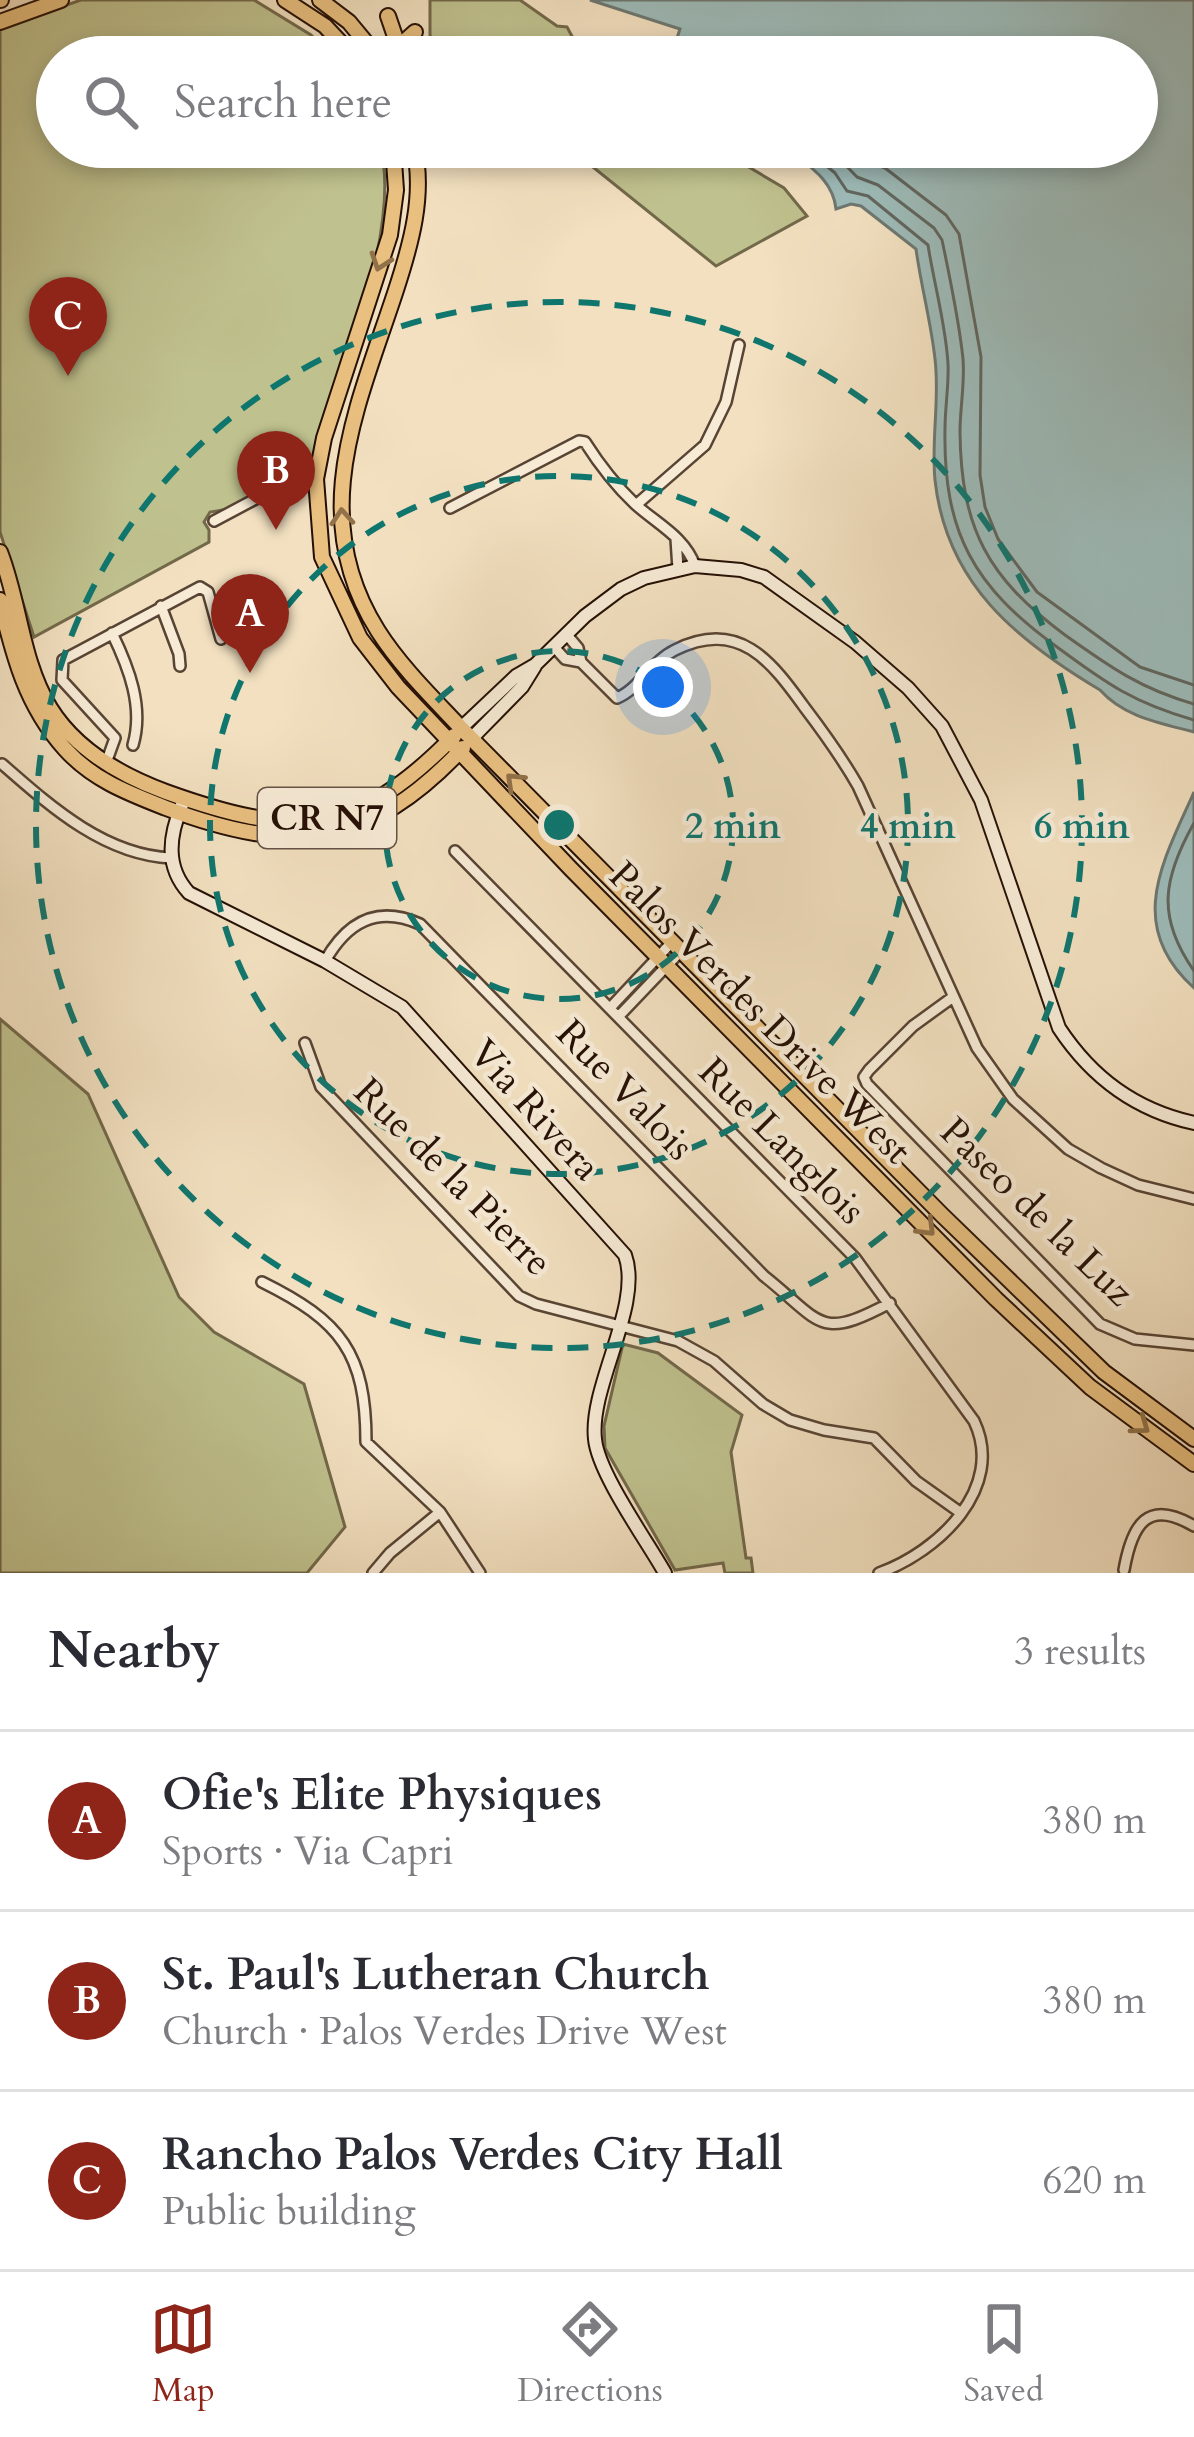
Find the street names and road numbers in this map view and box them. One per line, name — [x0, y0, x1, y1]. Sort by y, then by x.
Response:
road number: CR N7 — [258, 788, 396, 848]
street label: Palos Verdes Drive West — [597, 850, 923, 1176]
street label: Rue Valois — [544, 1008, 706, 1172]
street label: Via Rivera — [457, 1028, 613, 1192]
street label: Rue Langlois — [687, 1046, 877, 1236]
street label: Rue de la Pierre — [342, 1066, 564, 1288]
street label: Paseo de la Luz — [928, 1106, 1146, 1318]

